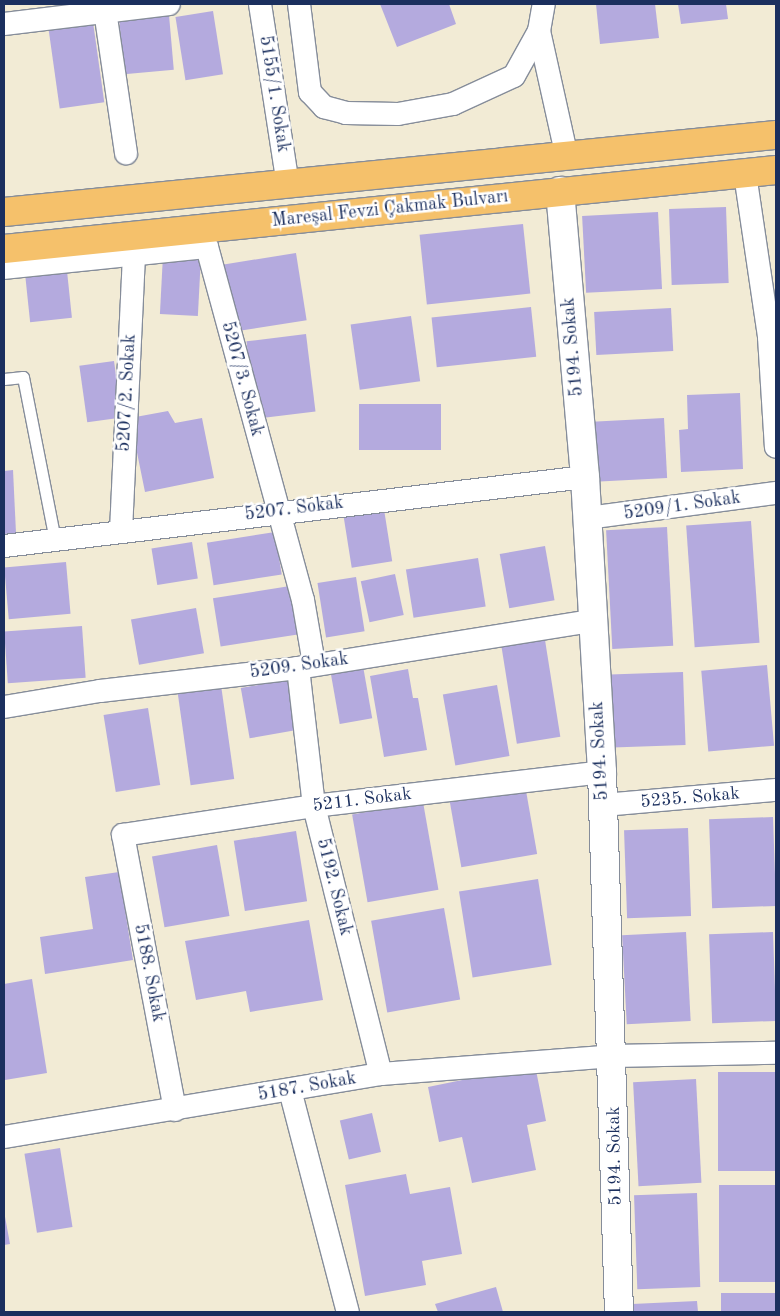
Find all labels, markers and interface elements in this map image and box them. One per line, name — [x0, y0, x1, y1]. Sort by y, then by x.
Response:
street label: 5155/1. Sokak — [254, 34, 294, 154]
street label: Mareşal Fevzi Çakmak Bulvarı — [271, 186, 509, 232]
street label: 5194. Sokak — [558, 296, 588, 398]
street label: 5207/3. Sokak — [216, 319, 268, 439]
street label: 5207/2. Sokak — [113, 333, 141, 453]
street label: 5209/1. Sokak — [622, 487, 742, 525]
street label: 5207. Sokak — [243, 492, 345, 526]
street label: 5209. Sokak — [248, 648, 350, 684]
street label: 5194. Sokak — [587, 701, 613, 801]
street label: 5211. Sokak — [311, 783, 413, 817]
street label: 5235. Sokak — [639, 783, 741, 813]
street label: 5192. Sokak — [311, 836, 357, 938]
street label: 5188. Sokak — [129, 922, 169, 1024]
street label: 5187. Sokak — [256, 1068, 358, 1106]
street label: 5194. Sokak — [603, 1106, 627, 1206]

